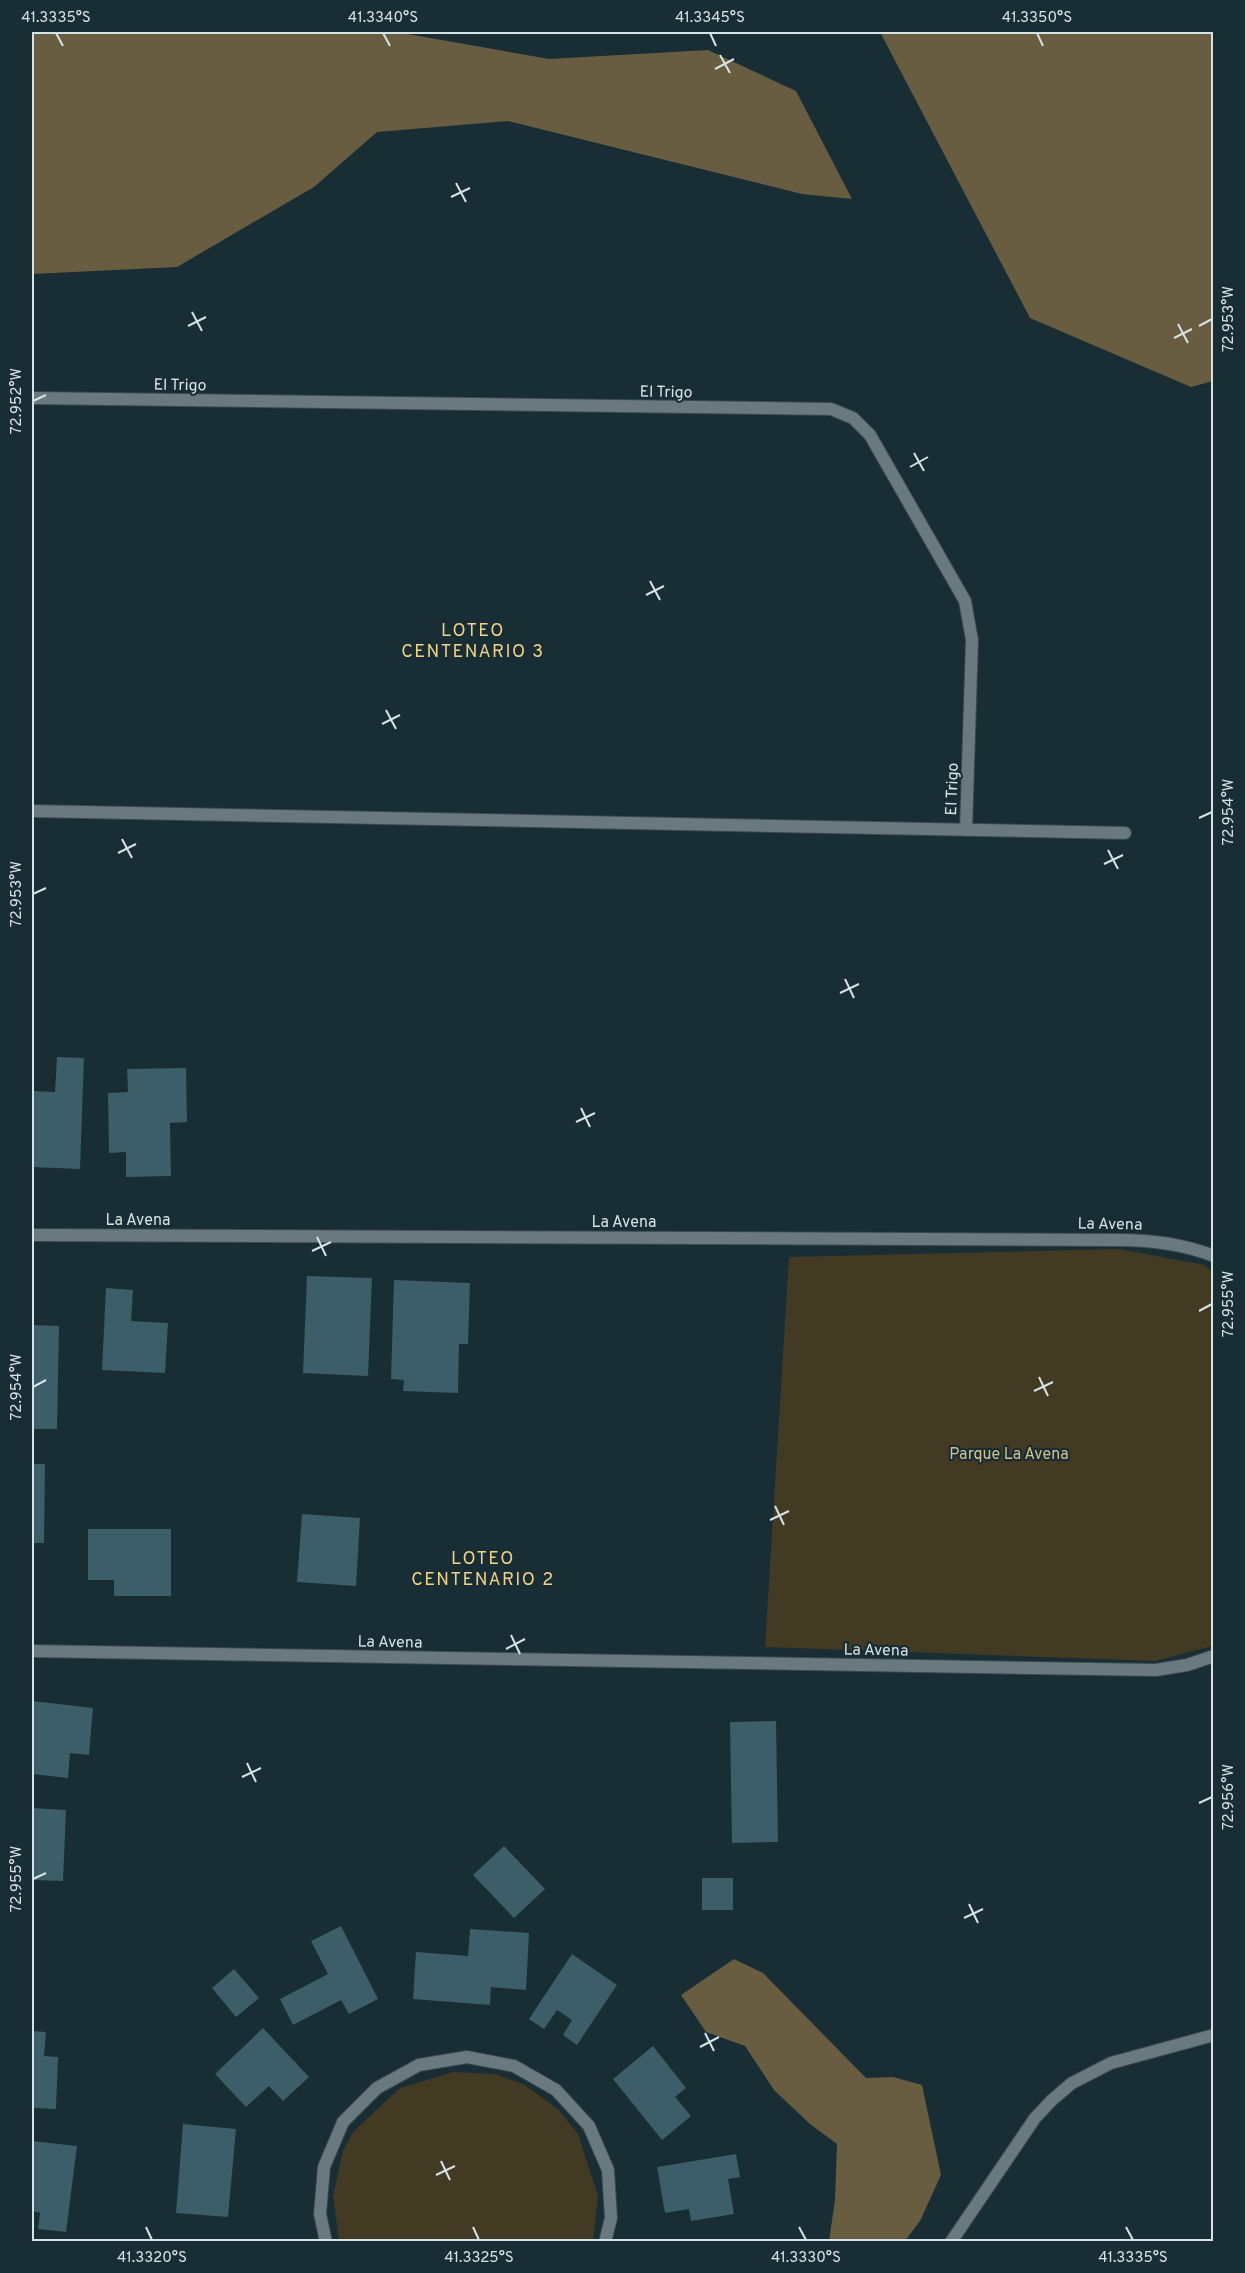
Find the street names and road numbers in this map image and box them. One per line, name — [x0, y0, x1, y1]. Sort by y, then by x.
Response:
street label: El Trigo — [153, 376, 207, 396]
street label: El Trigo — [639, 383, 693, 403]
street label: El Trigo — [942, 762, 964, 816]
street label: La Avena — [106, 1211, 170, 1231]
street label: La Avena — [592, 1213, 656, 1233]
street label: La Avena — [1077, 1214, 1143, 1236]
street label: La Avena — [357, 1632, 423, 1654]
street label: La Avena — [843, 1640, 909, 1662]

